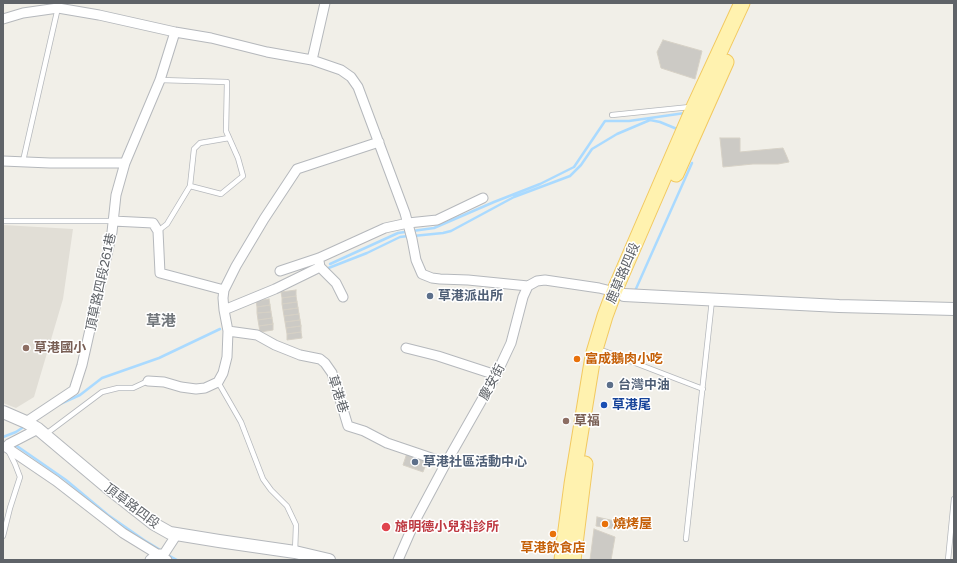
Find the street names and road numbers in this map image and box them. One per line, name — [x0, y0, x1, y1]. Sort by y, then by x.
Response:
street label: 頂草路四段261巷 — [83, 232, 119, 332]
street label: 鹿草路四段 — [603, 240, 643, 306]
street label: 慶安街 — [476, 361, 508, 403]
street label: 草港巷 — [325, 373, 351, 415]
street label: 頂草路四段 — [101, 480, 163, 532]

